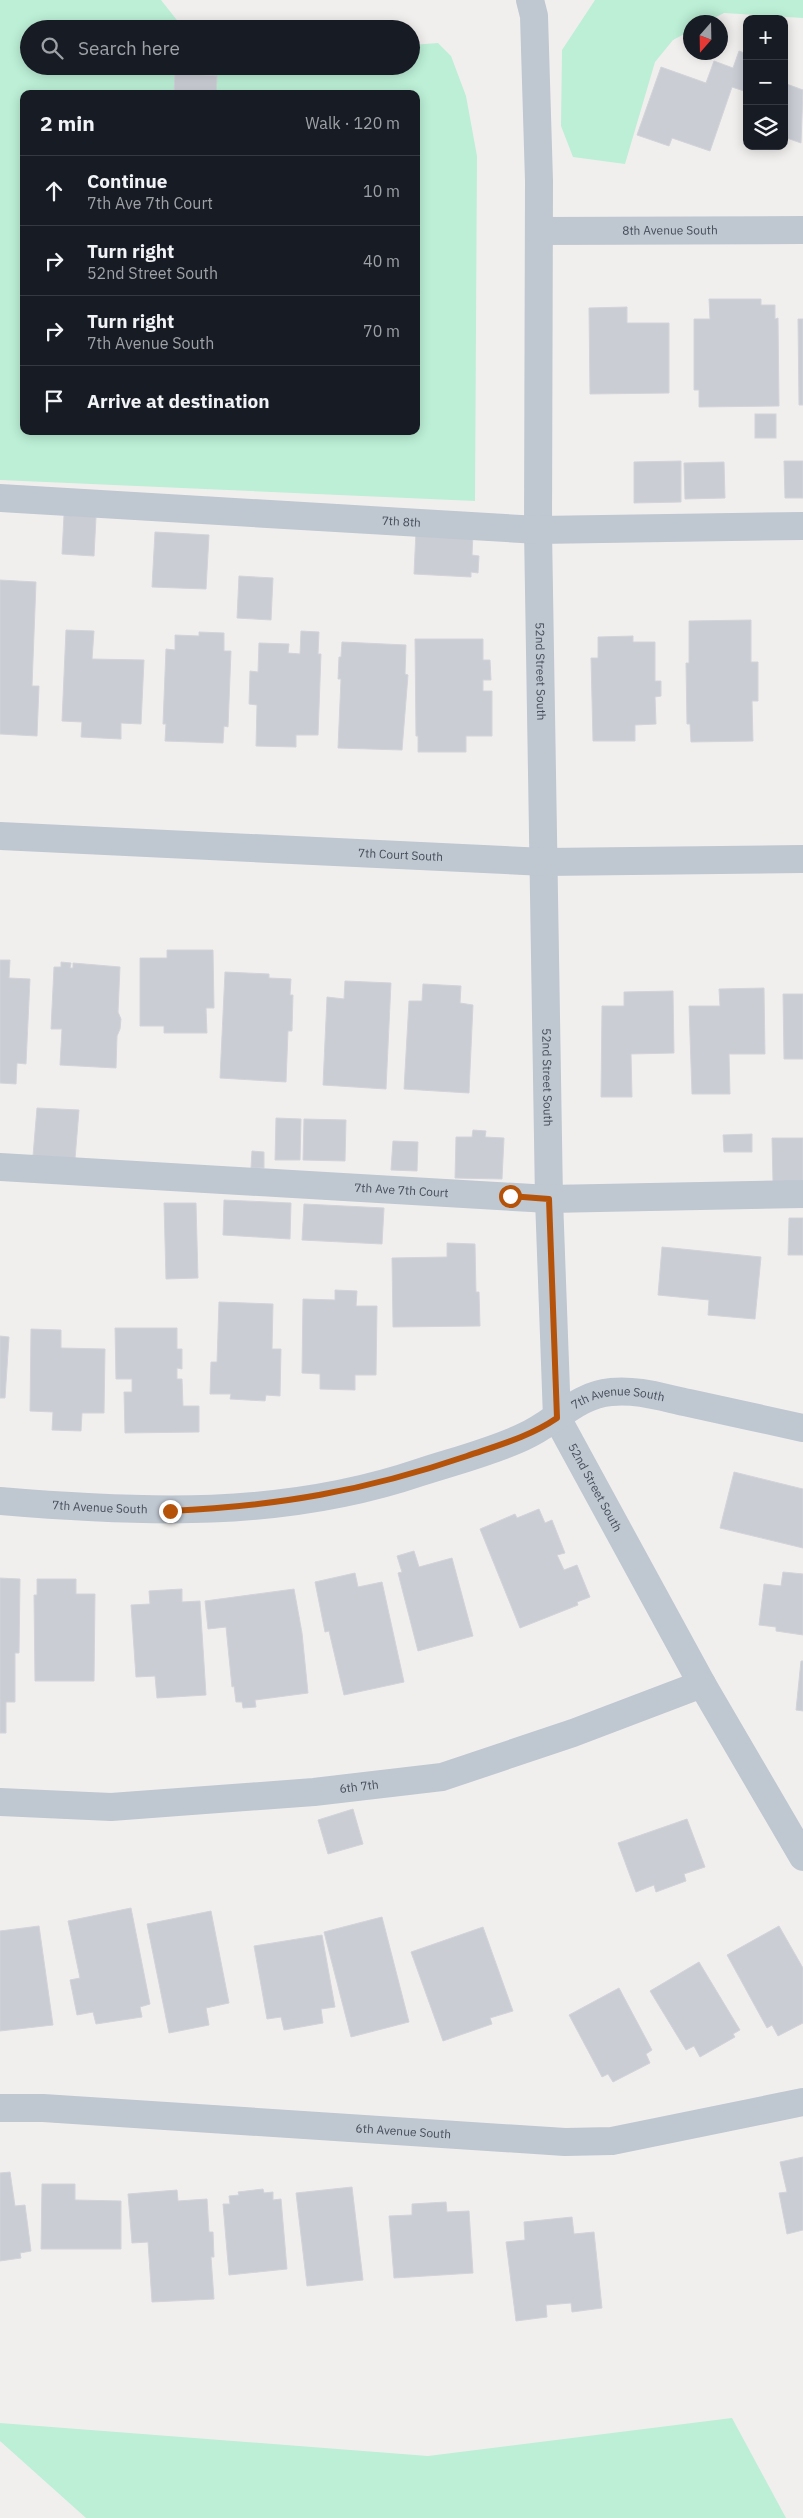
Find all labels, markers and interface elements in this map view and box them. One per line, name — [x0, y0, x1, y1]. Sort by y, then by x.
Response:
north arrow — [683, 15, 728, 60]
map controls — [743, 15, 788, 150]
button: + — [743, 15, 788, 60]
search box — [20, 20, 420, 75]
icon: search — [38, 34, 66, 62]
text: Search here — [78, 36, 180, 60]
button: − — [743, 60, 788, 105]
button: layers — [743, 105, 788, 150]
text: 2 min — [40, 109, 95, 137]
text: Walk · 120 m — [305, 113, 400, 133]
text: Continue — [87, 169, 167, 193]
icon: ahead — [40, 177, 68, 205]
text: 10 m — [363, 181, 400, 201]
text: 7th Ave 7th Court — [87, 193, 213, 213]
street label: 8th Avenue South — [622, 222, 718, 238]
text: Turn right — [87, 239, 174, 263]
icon: right — [40, 247, 68, 275]
text: 40 m — [363, 251, 400, 271]
text: 52nd Street South — [87, 263, 218, 283]
text: Turn right — [87, 309, 174, 333]
icon: right — [40, 317, 68, 345]
text: 70 m — [363, 321, 400, 341]
text: 7th Avenue South — [87, 333, 214, 353]
icon: arrive — [40, 387, 68, 415]
text: Arrive at destination — [87, 389, 270, 413]
street label: 7th 8th — [381, 513, 421, 530]
street label: 52nd Street South — [533, 622, 549, 721]
street label: 7th Court South — [358, 845, 443, 864]
street label: 52nd Street South — [539, 1028, 556, 1127]
street label: 7th Ave 7th Court — [354, 1180, 449, 1200]
route start — [499, 1185, 522, 1208]
street label: 7th Avenue South — [568, 1383, 666, 1412]
street label: 52nd Street South — [565, 1440, 625, 1534]
street label: 7th Avenue South — [52, 1497, 148, 1516]
route end — [159, 1500, 182, 1523]
street label: 6th 7th — [339, 1776, 379, 1796]
street label: 6th Avenue South — [355, 2120, 451, 2142]

